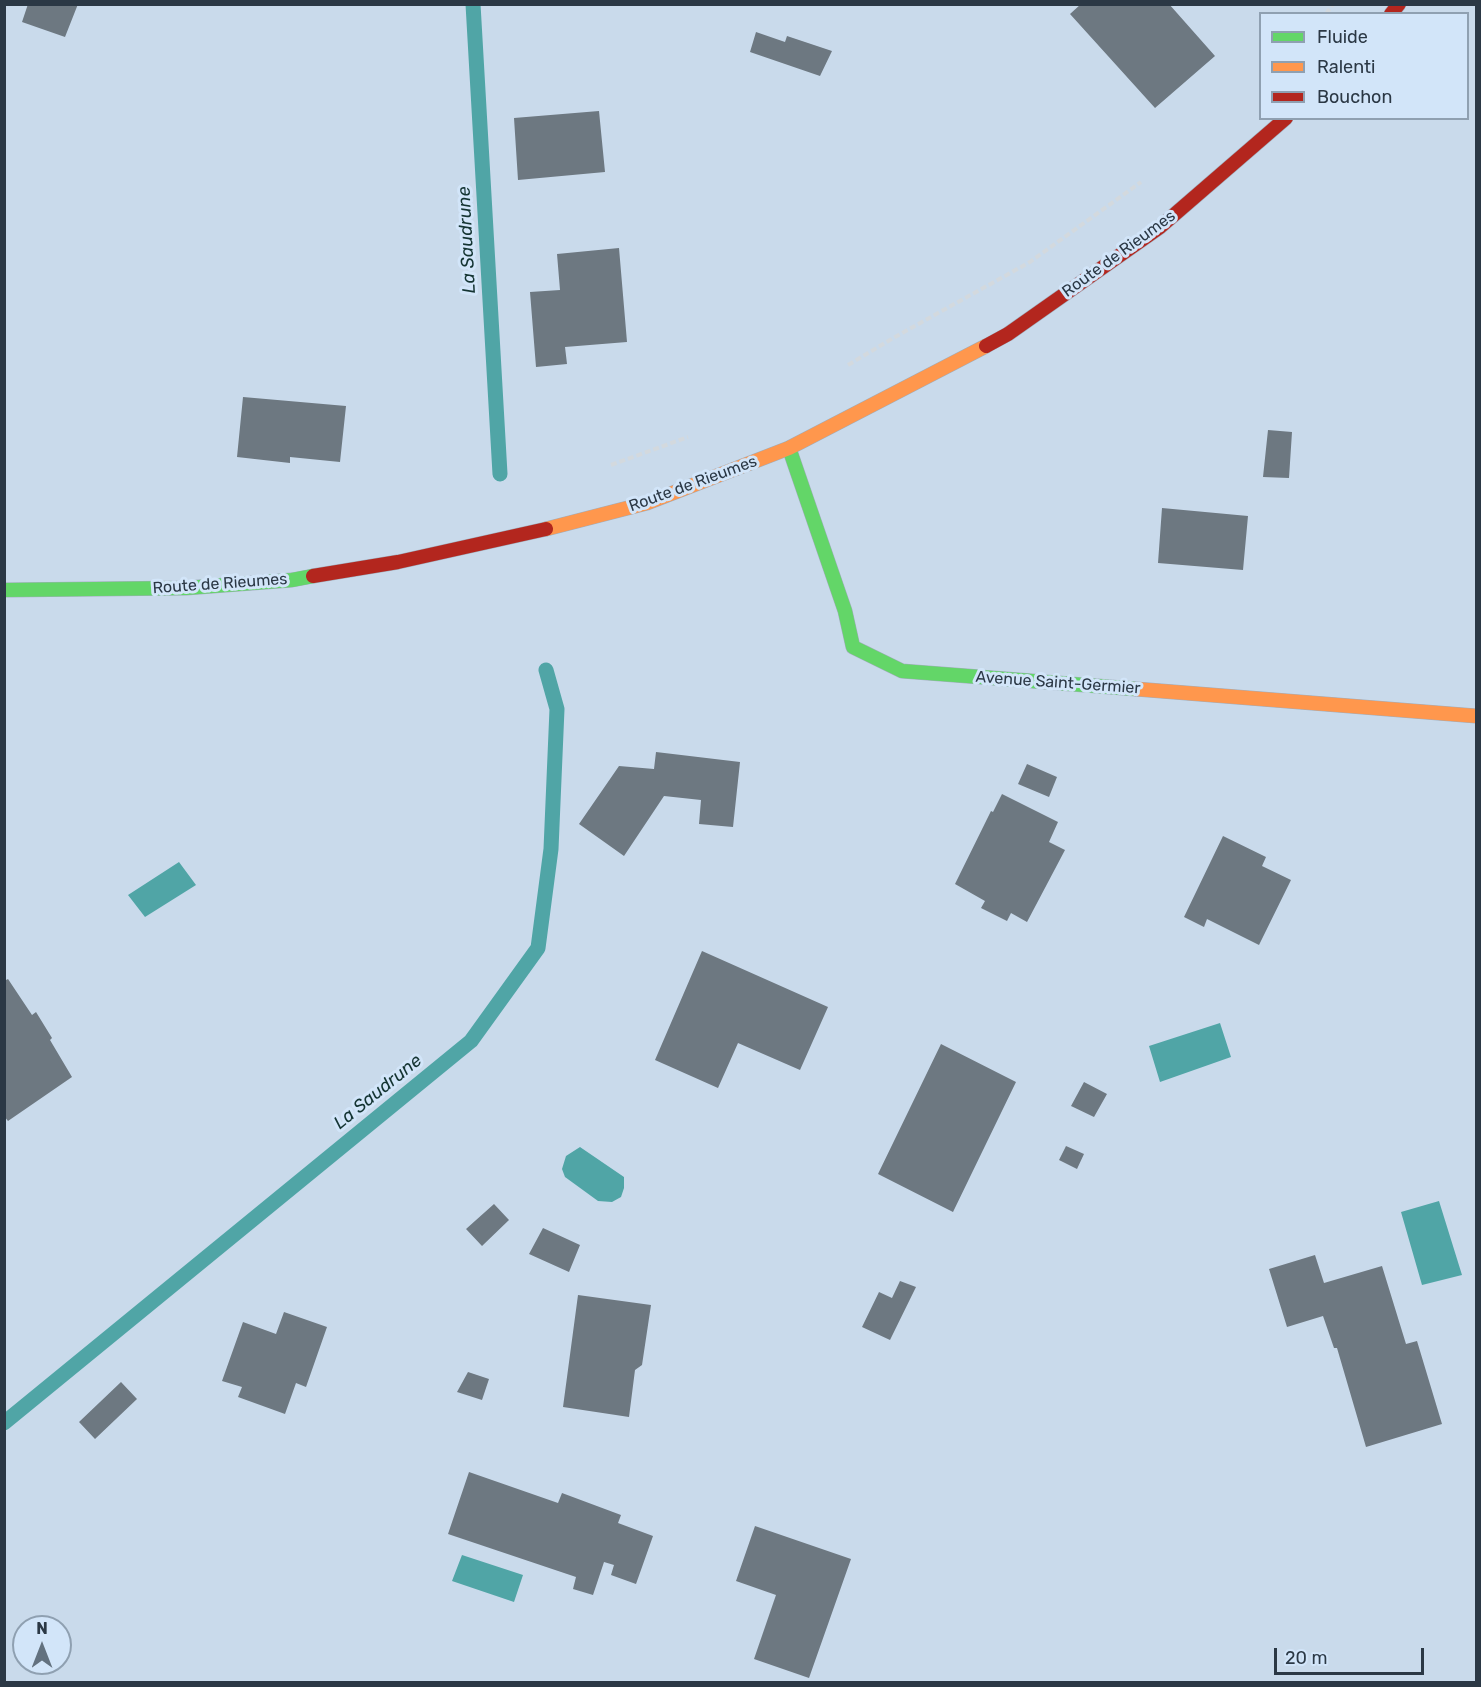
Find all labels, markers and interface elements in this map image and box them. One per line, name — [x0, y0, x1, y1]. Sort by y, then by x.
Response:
legend — [1259, 12, 1469, 120]
text: Fluide — [1317, 26, 1368, 48]
text: Ralenti — [1317, 56, 1375, 78]
text: Bouchon — [1317, 86, 1392, 108]
water label: La Saudrune — [453, 186, 481, 294]
street label: Route de Rieumes — [1059, 207, 1179, 301]
street label: Route de Rieumes — [626, 452, 760, 516]
street label: Route de Rieumes — [152, 570, 288, 598]
street label: Avenue Saint-Germier — [975, 668, 1141, 698]
water label: La Saudrune — [330, 1050, 426, 1134]
north arrow — [12, 1615, 72, 1675]
text: N — [36, 1619, 48, 1638]
scale bar — [1277, 1636, 1427, 1674]
text: 20 m — [1285, 1647, 1327, 1669]

